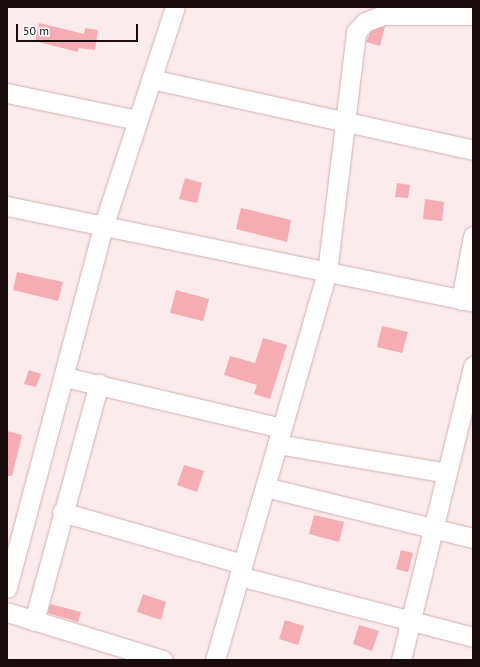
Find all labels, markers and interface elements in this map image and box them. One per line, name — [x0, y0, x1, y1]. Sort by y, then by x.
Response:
scale bar — [18, 16, 140, 42]
text: 50 m — [23, 23, 49, 38]

